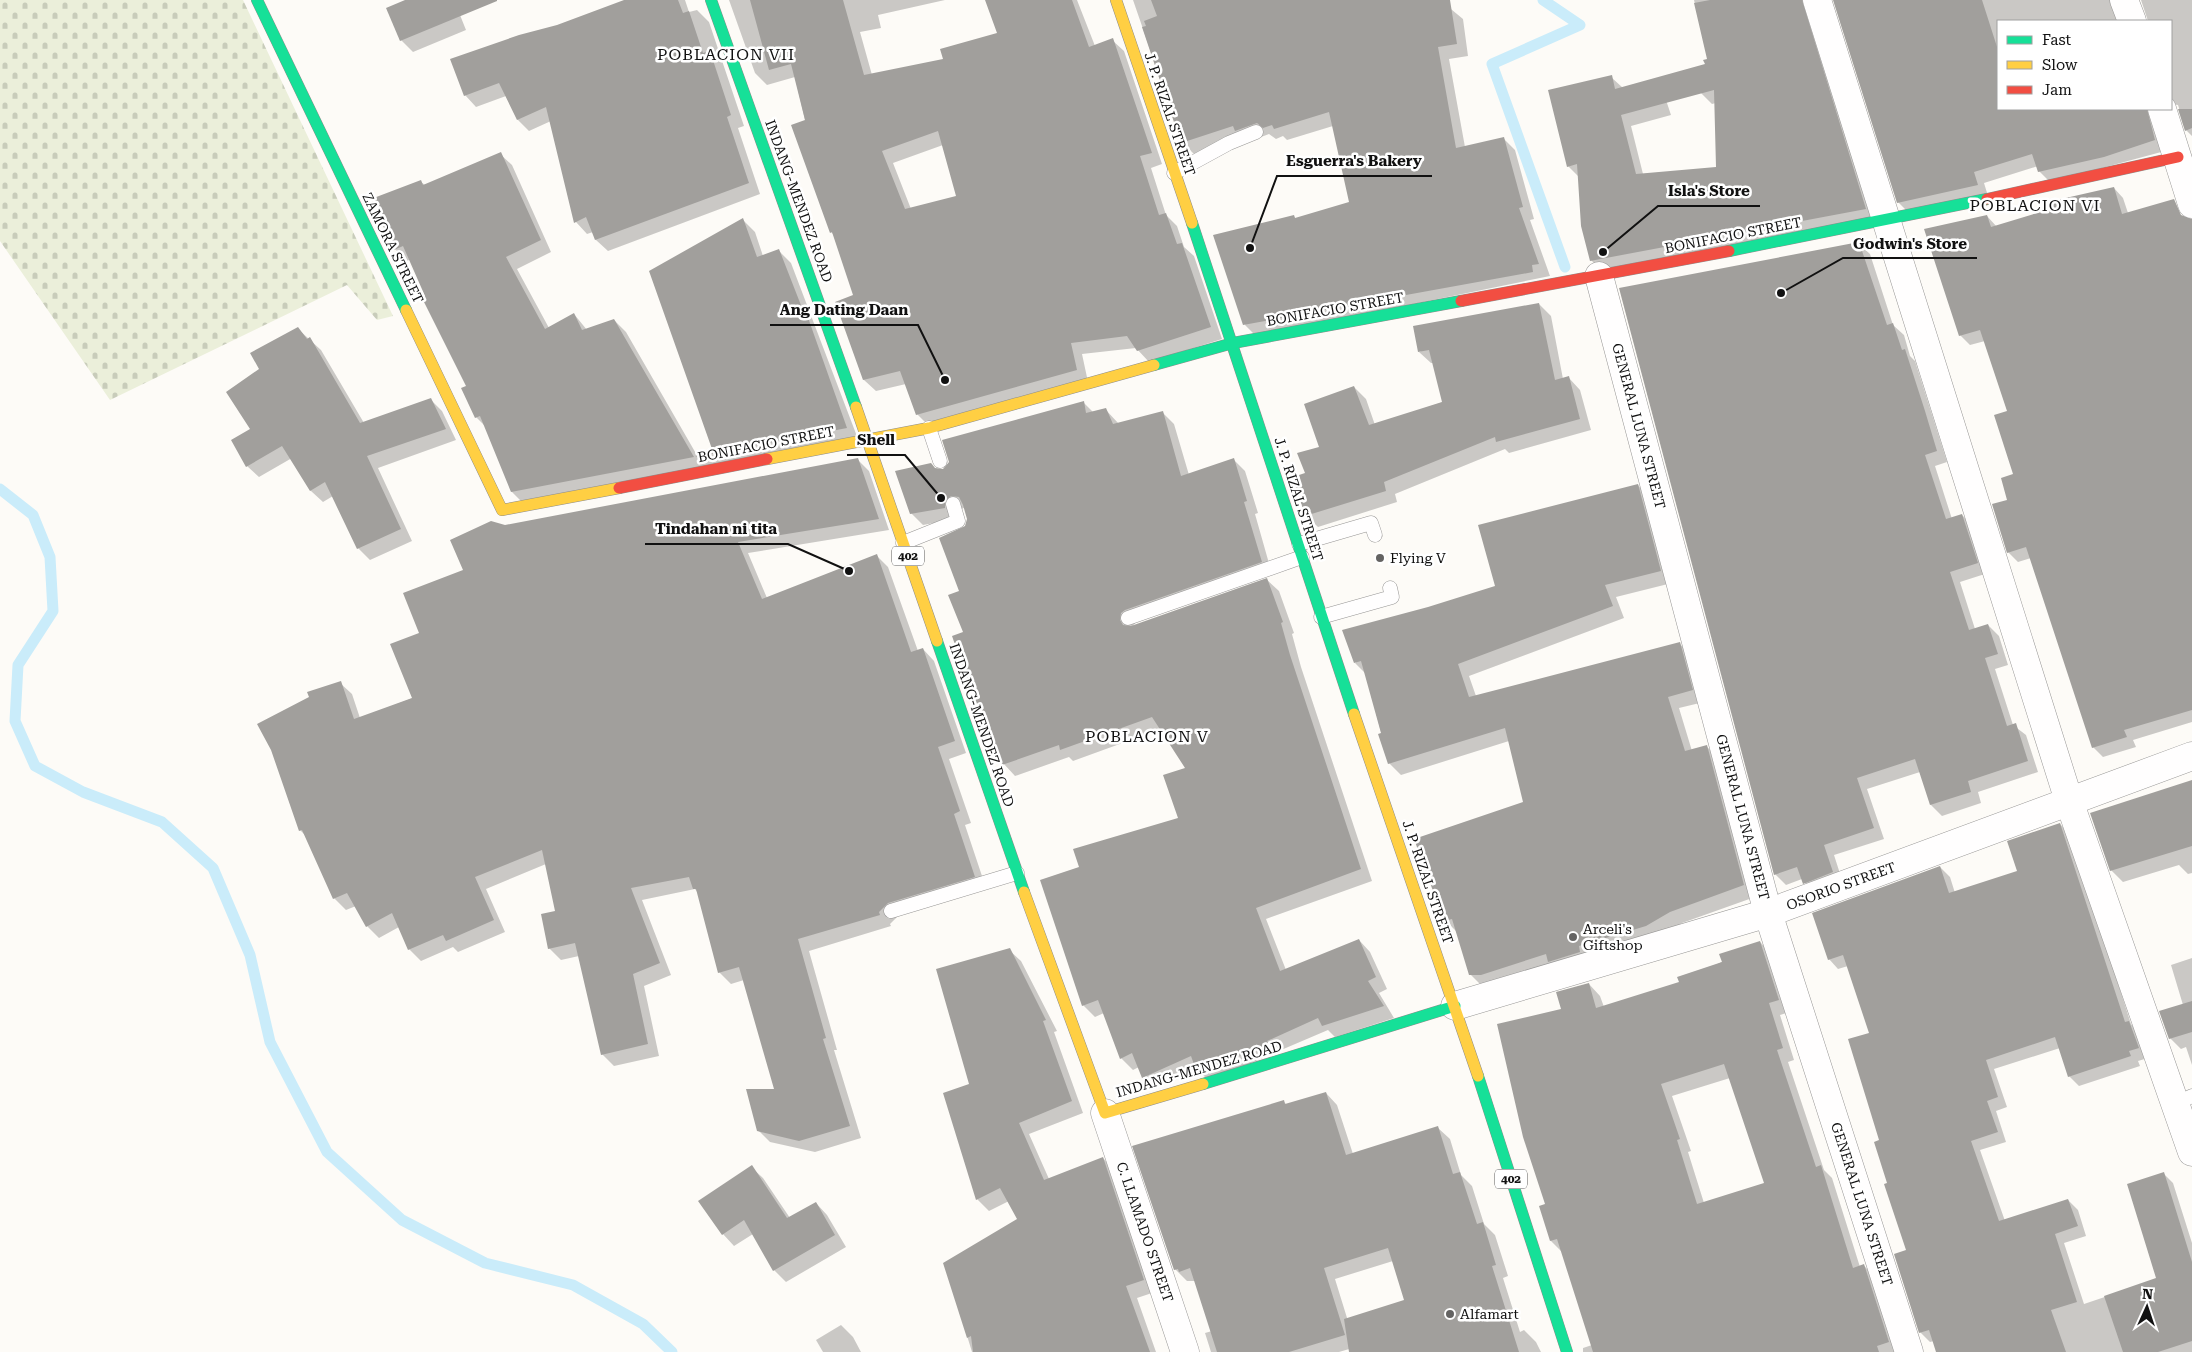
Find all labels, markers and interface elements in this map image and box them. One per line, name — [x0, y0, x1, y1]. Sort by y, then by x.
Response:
legend — [1997, 20, 2172, 110]
text: Fast — [2042, 31, 2072, 49]
district label: POBLACION VII — [657, 45, 795, 64]
street label: J. P. RIZAL STREET — [1141, 50, 1199, 178]
text: Slow — [2042, 56, 2078, 74]
text: Jam — [2042, 81, 2072, 99]
street label: INDANG-MENDEZ ROAD — [762, 117, 836, 285]
callout: Esguerra's Bakery — [1277, 146, 1432, 176]
text: Esguerra's Bakery — [1286, 152, 1422, 170]
callout: Isla's Store — [1658, 176, 1760, 206]
text: Isla's Store — [1668, 182, 1750, 200]
street label: ZAMORA STREET — [359, 190, 427, 306]
district label: POBLACION VI — [1969, 196, 2101, 215]
street label: BONIFACIO STREET — [1663, 214, 1803, 256]
callout: Godwin's Store — [1843, 228, 1977, 258]
text: Godwin's Store — [1853, 235, 1967, 253]
street label: BONIFACIO STREET — [1265, 289, 1405, 329]
callout: Ang Dating Daan — [770, 295, 918, 325]
text: Ang Dating Daan — [780, 301, 908, 319]
street label: GENERAL LUNA STREET — [1609, 341, 1669, 511]
street label: BONIFACIO STREET — [696, 423, 836, 465]
callout: Shell — [847, 425, 905, 455]
text: Shell — [857, 431, 895, 449]
street label: J. P. RIZAL STREET — [1271, 435, 1327, 563]
callout: Tindahan ni tita — [645, 514, 788, 544]
text: Tindahan ni tita — [655, 520, 777, 538]
road number: 402 — [892, 546, 924, 566]
place label: Flying V — [1390, 550, 1446, 566]
marker: Flying V — [1374, 552, 1386, 564]
street label: INDANG-MENDEZ ROAD — [946, 641, 1018, 809]
district label: POBLACION V — [1085, 727, 1209, 746]
street label: GENERAL LUNA STREET — [1713, 732, 1773, 902]
street label: J. P. RIZAL STREET — [1399, 818, 1457, 946]
street label: OSORIO STREET — [1784, 859, 1898, 913]
place label: Arceli's Giftshop — [1583, 921, 1643, 953]
marker: Arceli's Giftshop — [1567, 931, 1579, 943]
street label: INDANG-MENDEZ ROAD — [1114, 1038, 1284, 1100]
street label: GENERAL LUNA STREET — [1828, 1120, 1896, 1288]
street label: C. LLAMADO STREET — [1113, 1160, 1177, 1304]
road number: 402 — [1495, 1170, 1527, 1188]
north arrow — [2122, 1282, 2172, 1332]
text: N — [2142, 1286, 2154, 1302]
place label: Alfamart — [1460, 1306, 1519, 1322]
marker: Alfamart — [1444, 1308, 1456, 1320]

